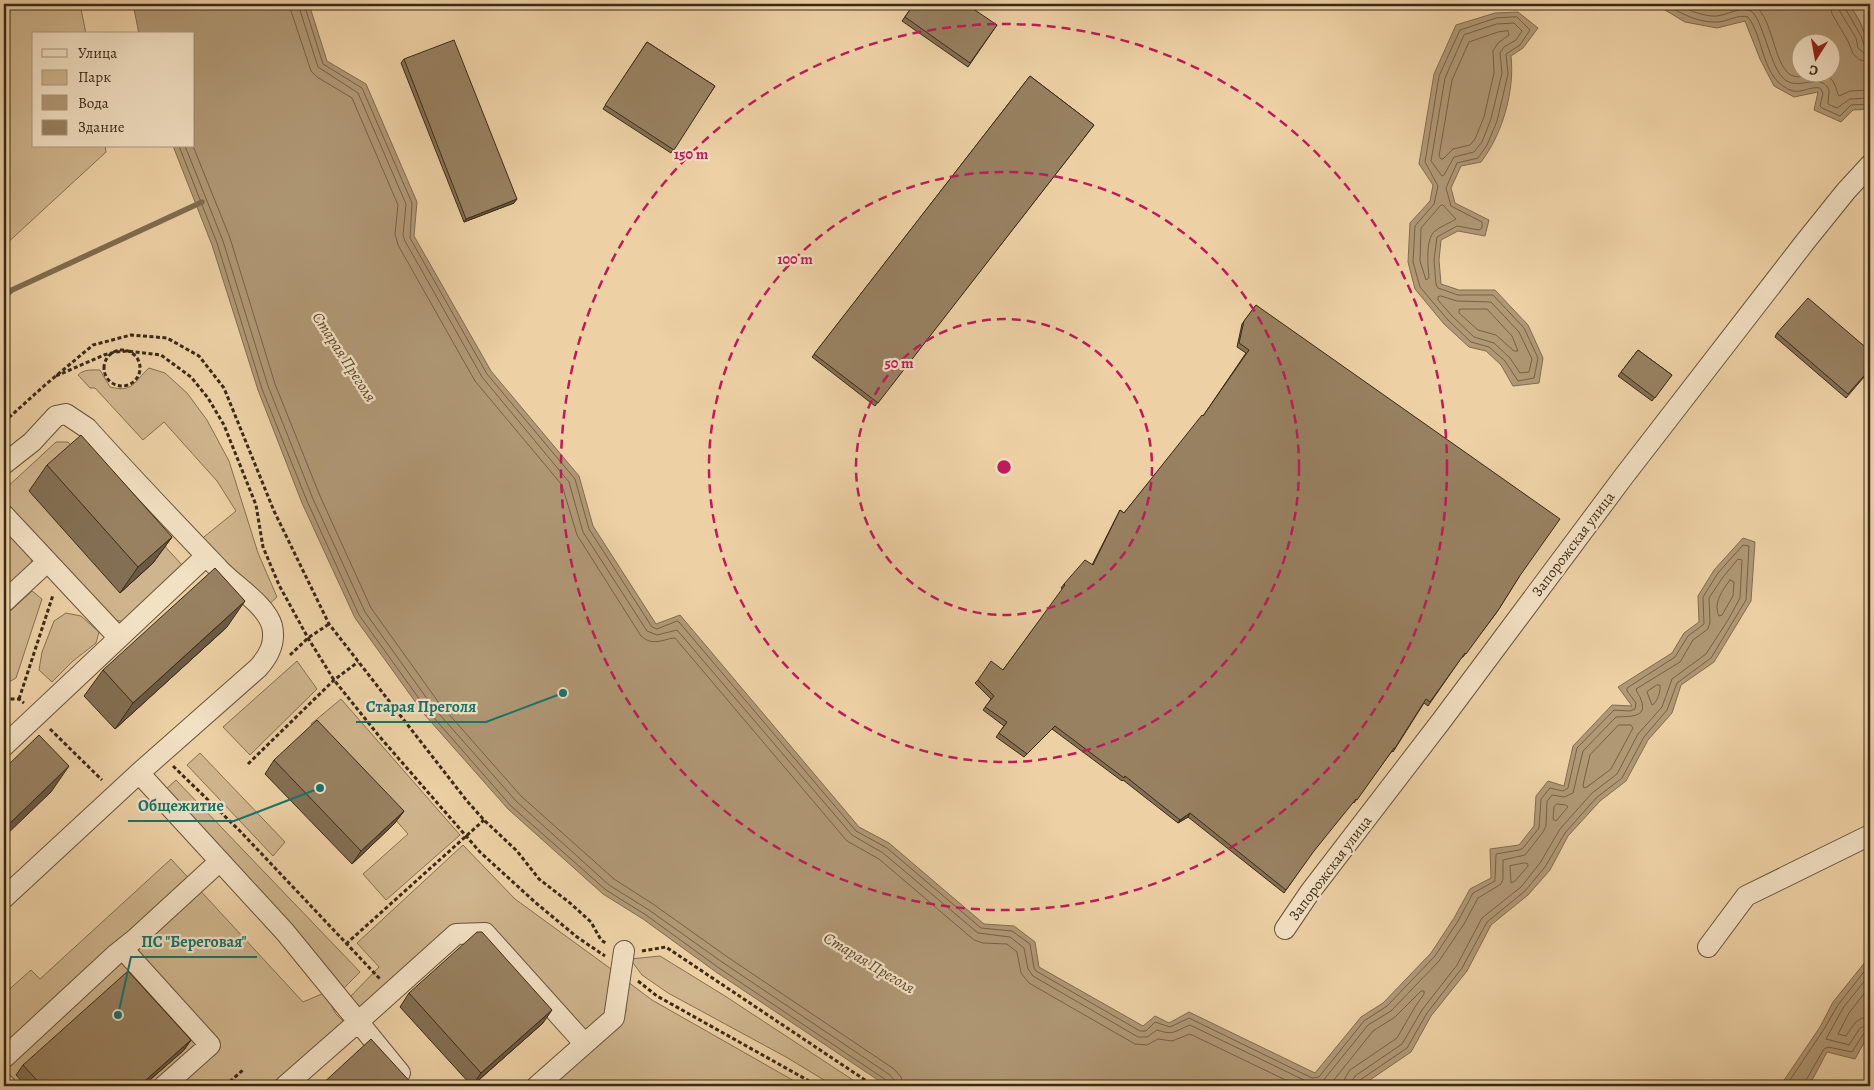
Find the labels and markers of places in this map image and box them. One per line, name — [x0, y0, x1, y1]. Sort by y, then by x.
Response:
centre of rings — [995, 458, 1013, 476]
callout: Старая Преголя — [356, 691, 486, 722]
callout: Общежитие — [128, 790, 234, 821]
callout: ПС "Береговая" — [131, 926, 257, 957]

